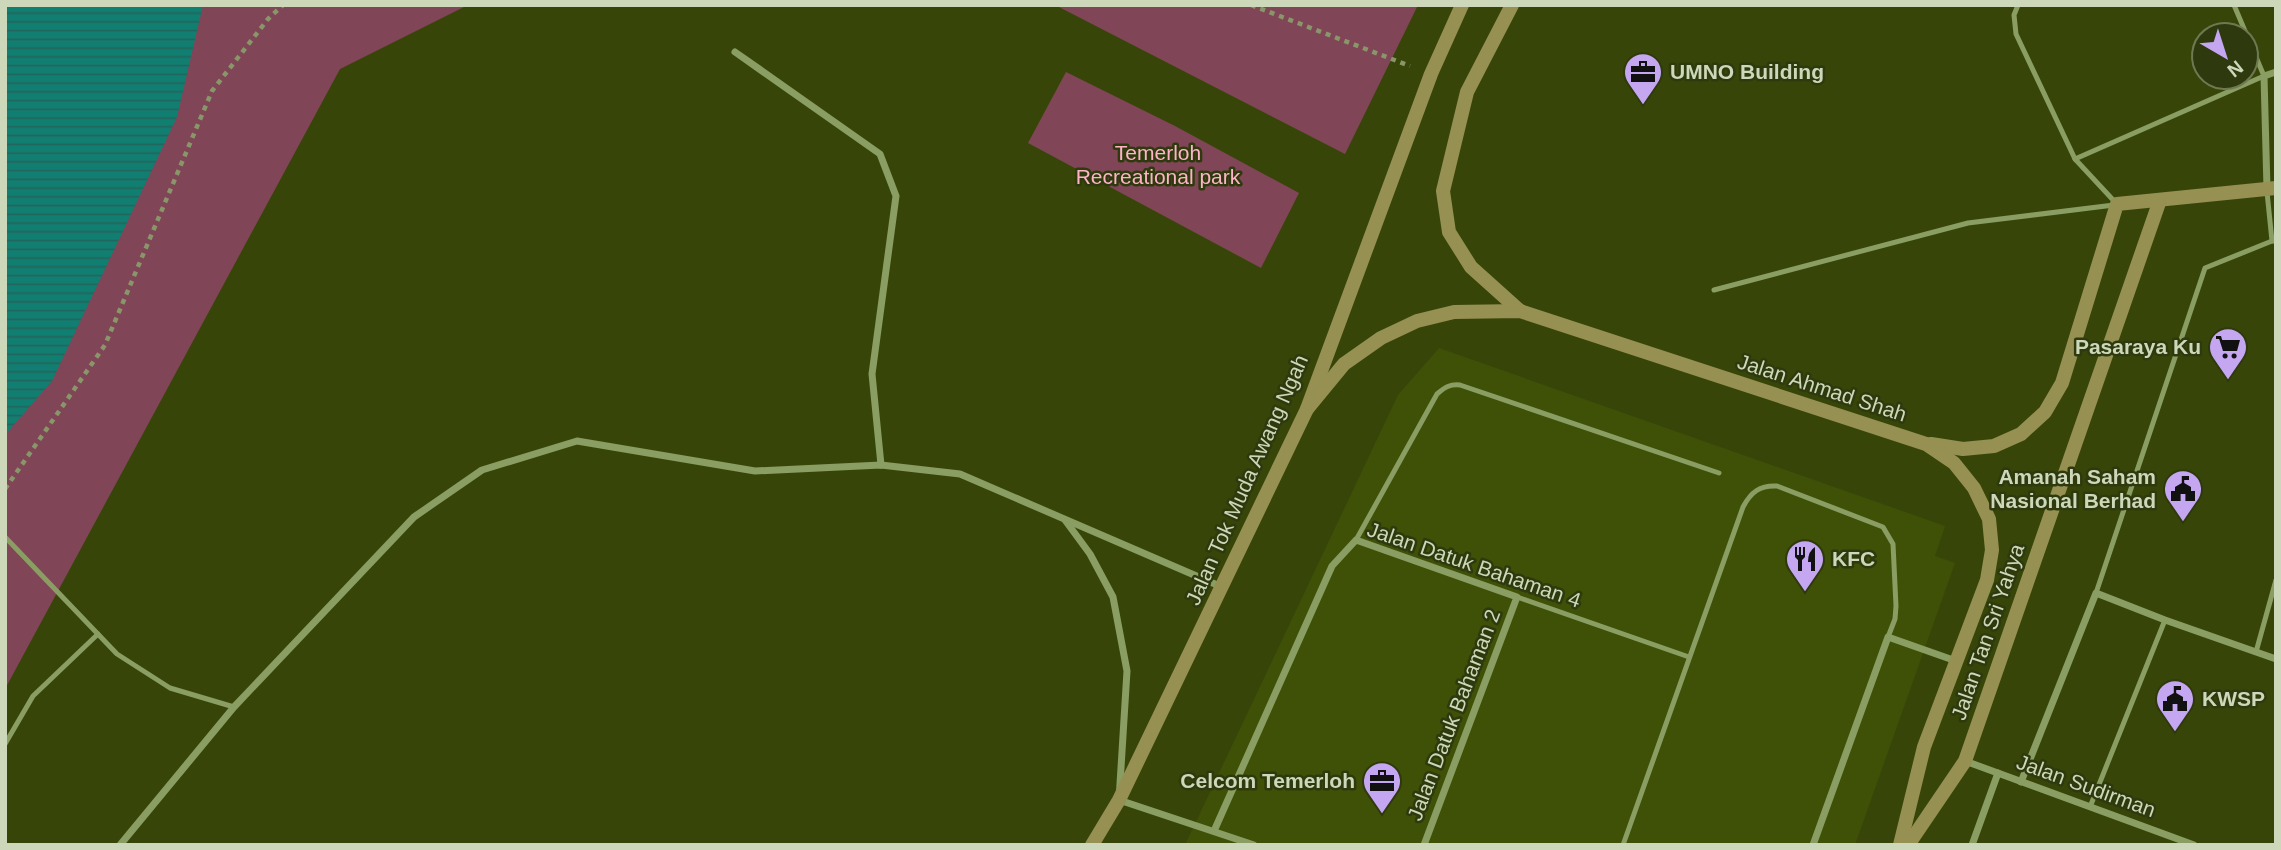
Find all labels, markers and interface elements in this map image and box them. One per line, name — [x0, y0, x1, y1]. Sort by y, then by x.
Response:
north arrow — [2190, 21, 2260, 91]
office icon: UMNO Building — [1622, 51, 1664, 106]
text: N — [2223, 56, 2247, 81]
place label: UMNO Building — [1670, 60, 1824, 83]
park label: Temerloh Recreational park — [1076, 141, 1241, 188]
supermarket icon: Pasaraya Ku — [2207, 326, 2249, 381]
place label: Pasaraya Ku — [2075, 335, 2201, 358]
street label: Jalan Ahmad Shah — [1735, 349, 1910, 426]
street label: Jalan Tok Muda Awang Ngah — [1181, 351, 1312, 608]
place label: Amanah Saham Nasional Berhad — [1990, 465, 2156, 512]
public building icon: Amanah Saham Nasional Berhad — [2162, 468, 2204, 523]
street label: Jalan Datuk Bahaman 4 — [1364, 517, 1584, 612]
restaurant icon: KFC — [1784, 538, 1826, 593]
street label: Jalan Tan Sri Yahya — [1947, 541, 2029, 723]
place label: KFC — [1832, 547, 1875, 570]
street label: Jalan Datuk Bahaman 2 — [1403, 606, 1504, 824]
public building icon: KWSP — [2154, 678, 2196, 733]
place label: KWSP — [2202, 687, 2265, 710]
street label: Jalan Sudirman — [2014, 750, 2159, 821]
office icon: Celcom Temerloh — [1361, 760, 1403, 815]
place label: Celcom Temerloh — [1180, 769, 1355, 792]

